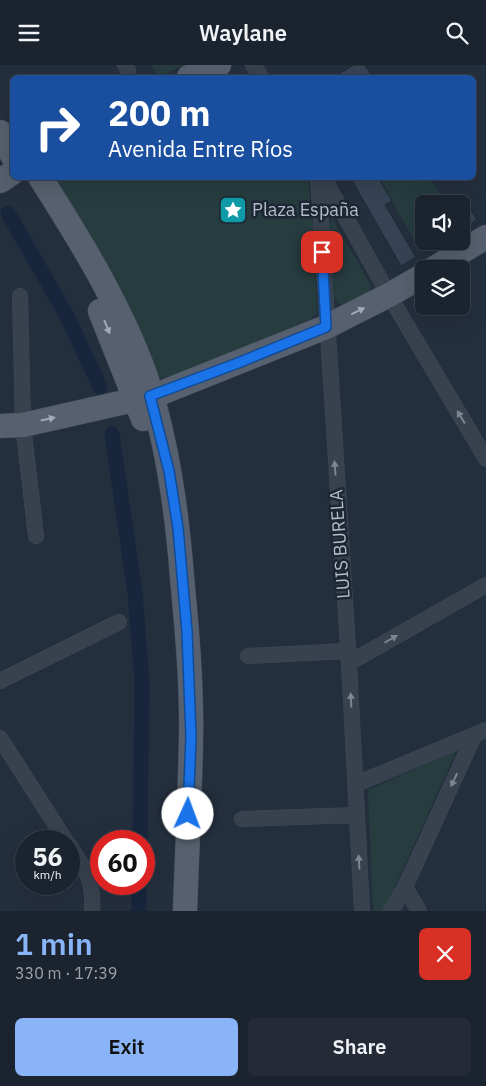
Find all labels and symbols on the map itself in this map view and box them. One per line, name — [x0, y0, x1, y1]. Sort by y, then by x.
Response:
place icon: Plaza España — [218, 195, 248, 225]
place label: Plaza España — [252, 198, 359, 221]
pin — [301, 231, 343, 273]
one-way arrow — [350, 307, 365, 315]
one-way arrow — [103, 320, 111, 335]
one-way arrow — [457, 410, 466, 423]
one-way arrow — [41, 415, 56, 423]
one-way arrow — [331, 460, 339, 476]
street label: LUIS BURELA — [324, 488, 355, 599]
one-way arrow — [384, 635, 399, 643]
one-way arrow — [347, 692, 355, 708]
one-way arrow — [449, 773, 457, 787]
position arrow — [161, 787, 213, 839]
speed limit sign: 60 — [90, 830, 155, 895]
one-way arrow — [355, 854, 363, 870]

